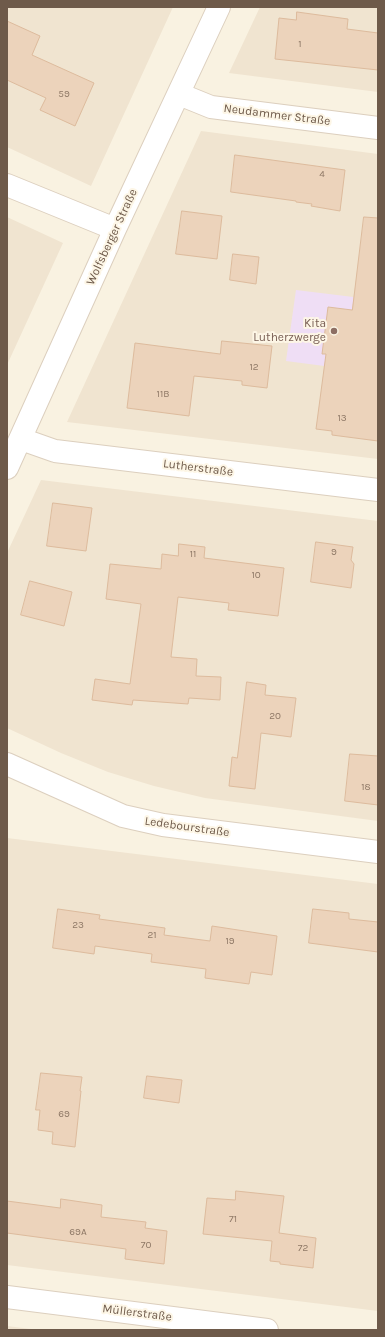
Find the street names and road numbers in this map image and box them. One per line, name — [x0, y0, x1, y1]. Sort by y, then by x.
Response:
street label: Neudammer Straße — [223, 101, 331, 129]
street label: Wolfsberger Straße — [83, 187, 141, 287]
street label: Lutherstraße — [162, 457, 234, 479]
street label: Ledebourstraße — [144, 814, 230, 840]
street label: Müllerstraße — [101, 1302, 173, 1324]

